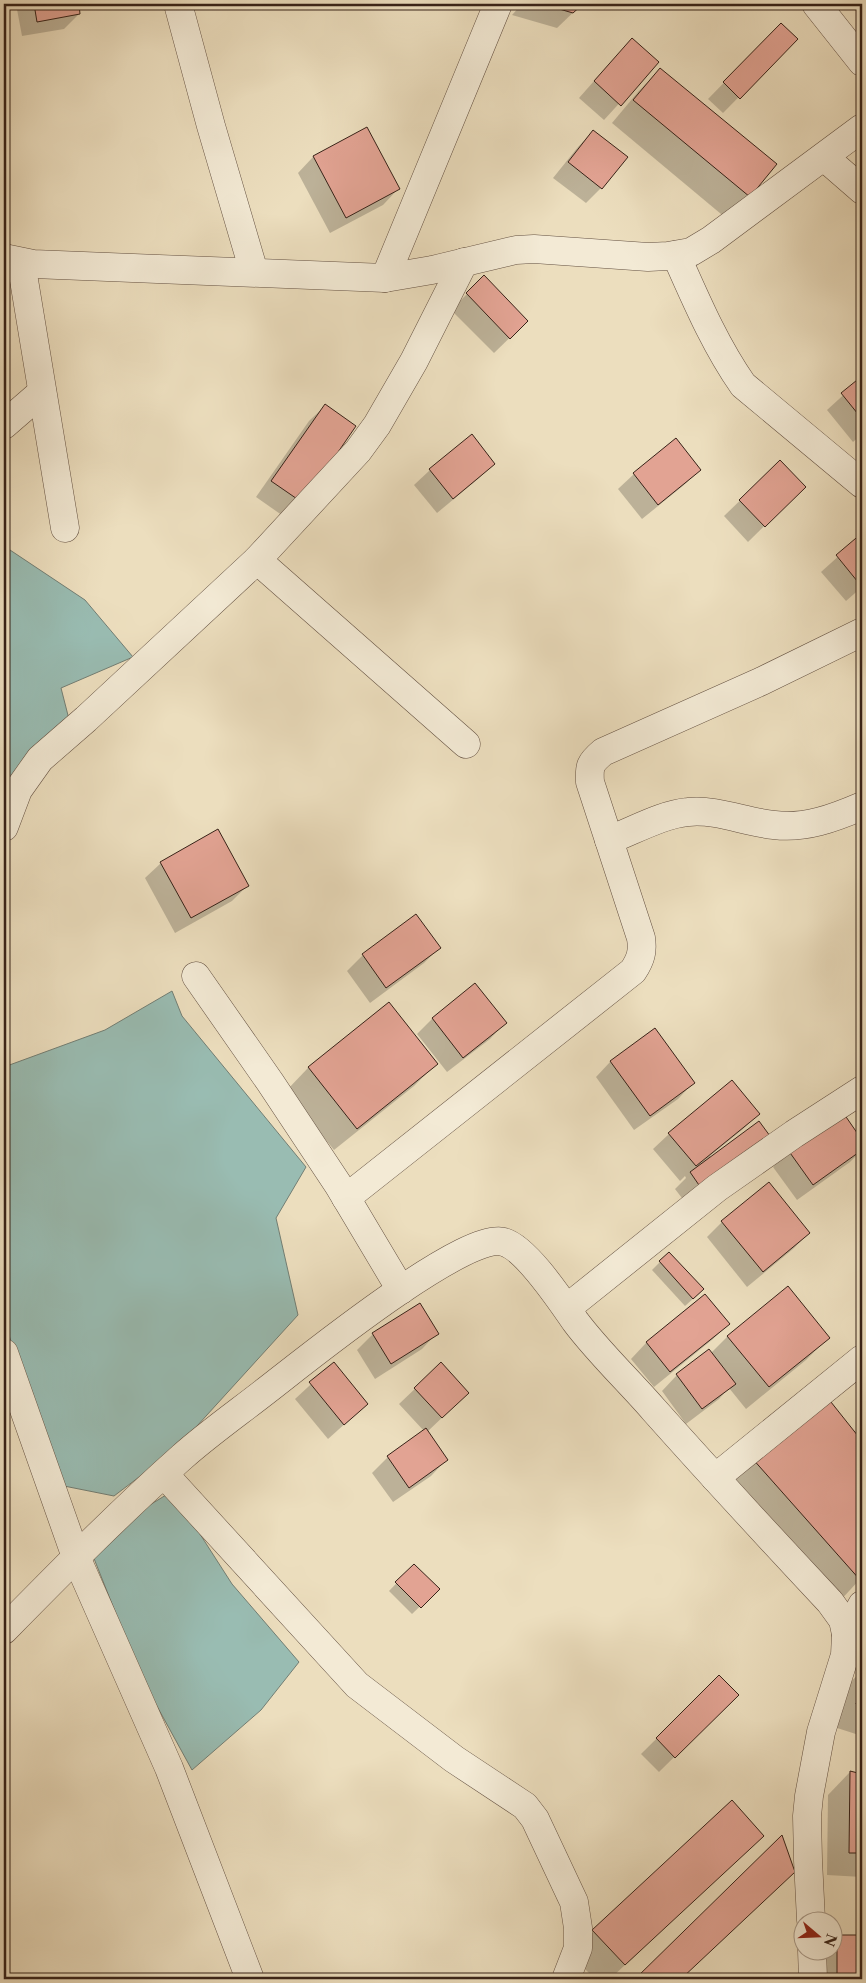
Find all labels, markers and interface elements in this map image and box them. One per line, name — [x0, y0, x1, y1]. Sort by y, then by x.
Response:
north arrow — [794, 1910, 844, 1960]
text: N — [820, 1932, 841, 1949]

